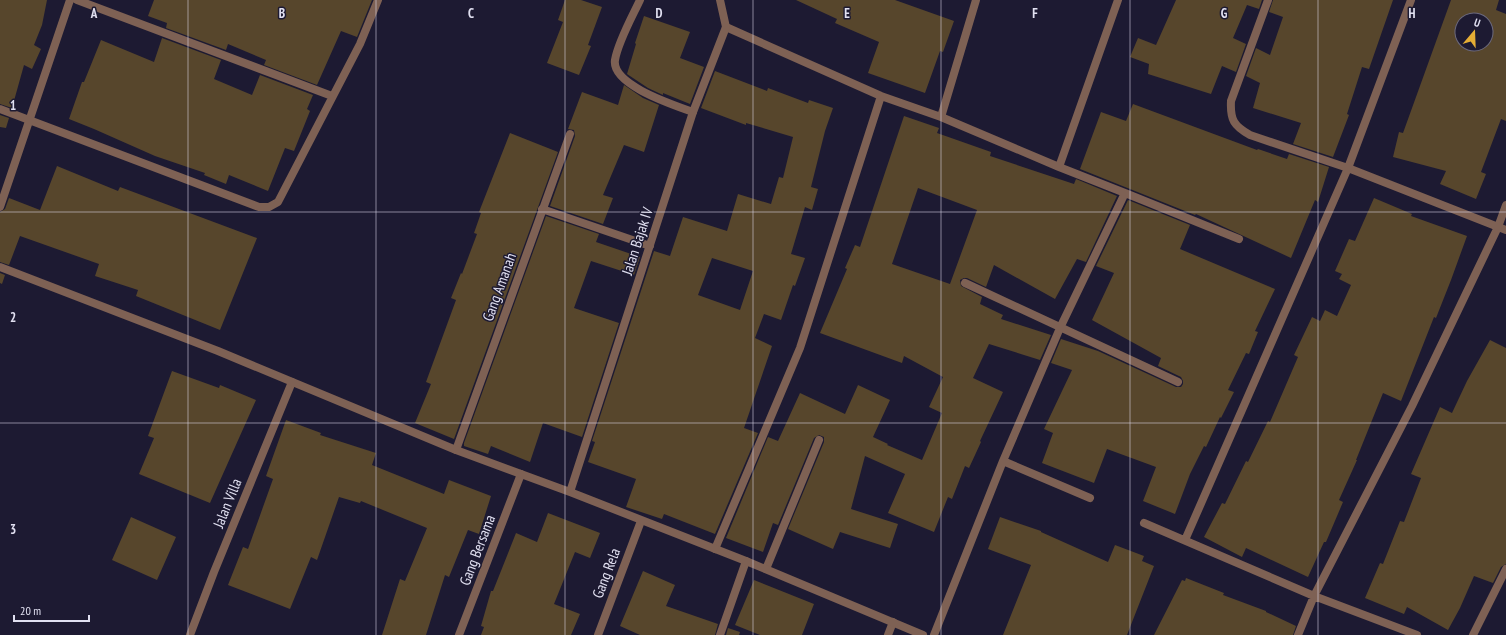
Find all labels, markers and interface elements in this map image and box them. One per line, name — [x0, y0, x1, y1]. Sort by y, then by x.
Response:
text: A — [90, 5, 98, 22]
text: B — [279, 5, 285, 22]
text: C — [468, 5, 474, 22]
text: D — [656, 5, 663, 22]
text: E — [844, 5, 850, 22]
text: F — [1032, 5, 1038, 22]
text: G — [1221, 5, 1228, 22]
text: H — [1409, 5, 1416, 22]
north arrow — [1454, 12, 1494, 52]
text: U — [1472, 15, 1483, 30]
text: 1 — [10, 97, 16, 114]
street label: Jalan Bajak IV — [617, 205, 657, 278]
street label: Gang Amanah — [478, 250, 520, 324]
text: 2 — [10, 309, 16, 326]
street label: Jalan Villa — [208, 475, 245, 531]
street label: Gang Bersama — [455, 512, 499, 588]
text: 3 — [10, 521, 16, 538]
street label: Gang Rela — [588, 545, 624, 601]
scale bar — [14, 597, 89, 623]
text: 20 m — [20, 603, 41, 618]

